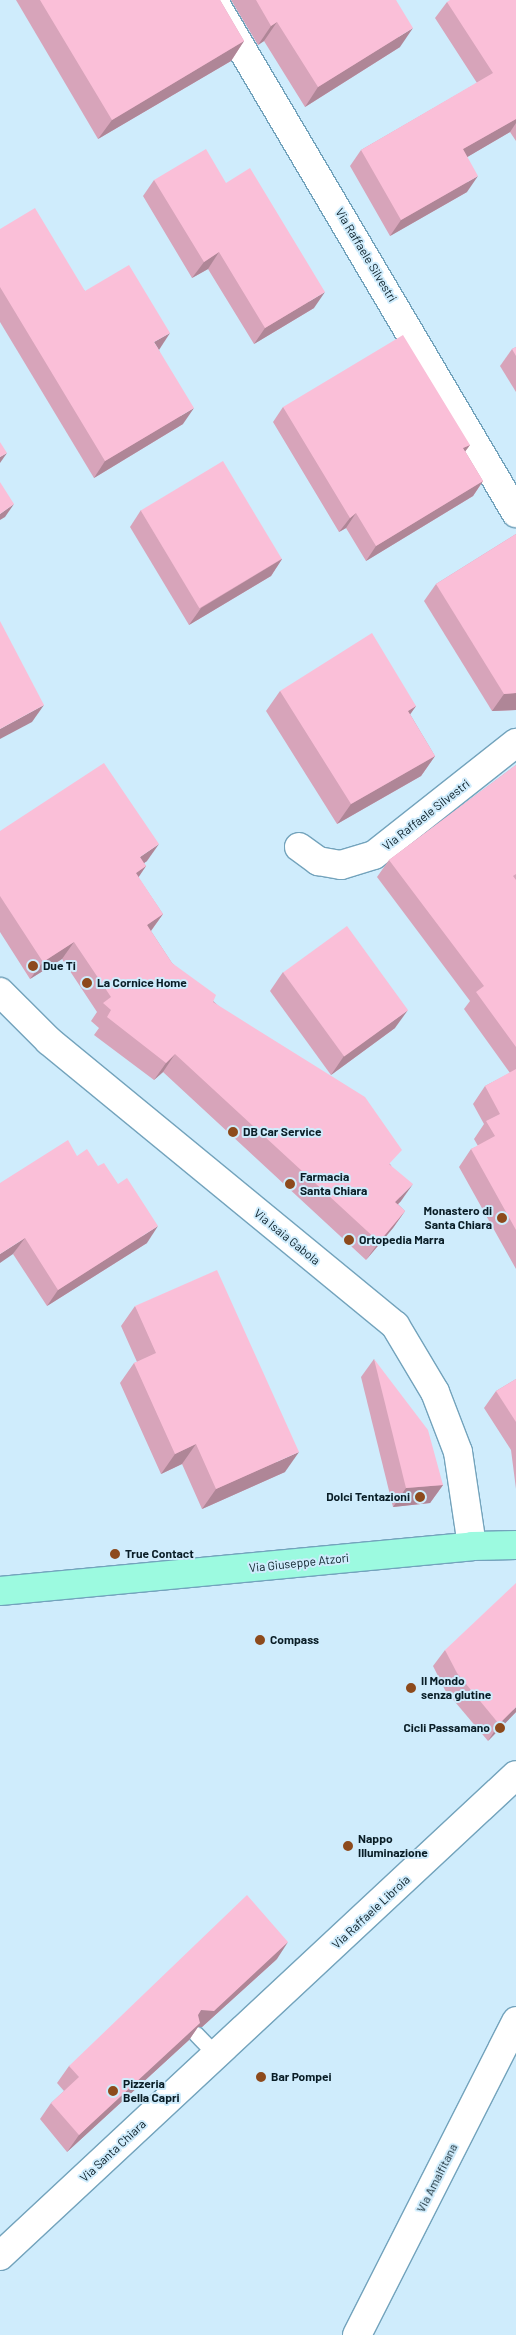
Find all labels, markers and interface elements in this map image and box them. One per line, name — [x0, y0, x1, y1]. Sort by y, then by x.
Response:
street label: Via Raffaele Silvestri — [332, 206, 400, 304]
street label: Via Raffaele Silvestri — [380, 776, 472, 854]
place label: Due Ti — [43, 959, 76, 973]
marker: Due Ti — [27, 960, 39, 972]
place label: La Cornice Home — [97, 976, 187, 990]
marker: La Cornice Home — [81, 977, 93, 989]
place label: DB Car Service — [243, 1125, 321, 1139]
marker: DB Car Service — [227, 1126, 239, 1138]
place label: Farmacia Santa Chiara — [300, 1170, 367, 1198]
marker: Farmacia Santa Chiara — [284, 1178, 296, 1190]
place label: Monastero di Santa Chiara — [423, 1204, 492, 1232]
street label: Via Isaia Gabola — [251, 1206, 323, 1268]
marker: Monastero di Santa Chiara — [496, 1212, 508, 1224]
place label: Ortopedia Marra — [359, 1233, 445, 1247]
marker: Ortopedia Marra — [343, 1234, 355, 1246]
place label: Dolci Tentazioni — [326, 1490, 410, 1504]
marker: Dolci Tentazioni — [414, 1491, 426, 1503]
place label: True Contact — [125, 1547, 194, 1561]
marker: True Contact — [109, 1548, 121, 1560]
street label: Via Giuseppe Atzori — [248, 1551, 350, 1575]
place label: Compass — [270, 1633, 319, 1647]
marker: Compass — [254, 1634, 266, 1646]
place label: Il Mondo senza glutine — [421, 1674, 491, 1702]
marker: Il Mondo senza glutine — [405, 1682, 417, 1694]
place label: Cicli Passamano — [404, 1721, 490, 1735]
marker: Cicli Passamano — [494, 1722, 506, 1734]
place label: Nappo Illuminazione — [358, 1832, 428, 1860]
marker: Nappo Illuminazione — [342, 1840, 354, 1852]
street label: Via Raffaele Libroia — [329, 1872, 413, 1952]
place label: Bar Pompei — [271, 2070, 332, 2084]
marker: Bar Pompei — [255, 2071, 267, 2083]
place label: Pizzeria Bella Capri — [123, 2077, 180, 2105]
marker: Pizzeria Bella Capri — [107, 2085, 119, 2097]
street label: Via Santa Chiara — [77, 2117, 149, 2185]
street label: Via Amalfitana — [414, 2141, 460, 2215]

